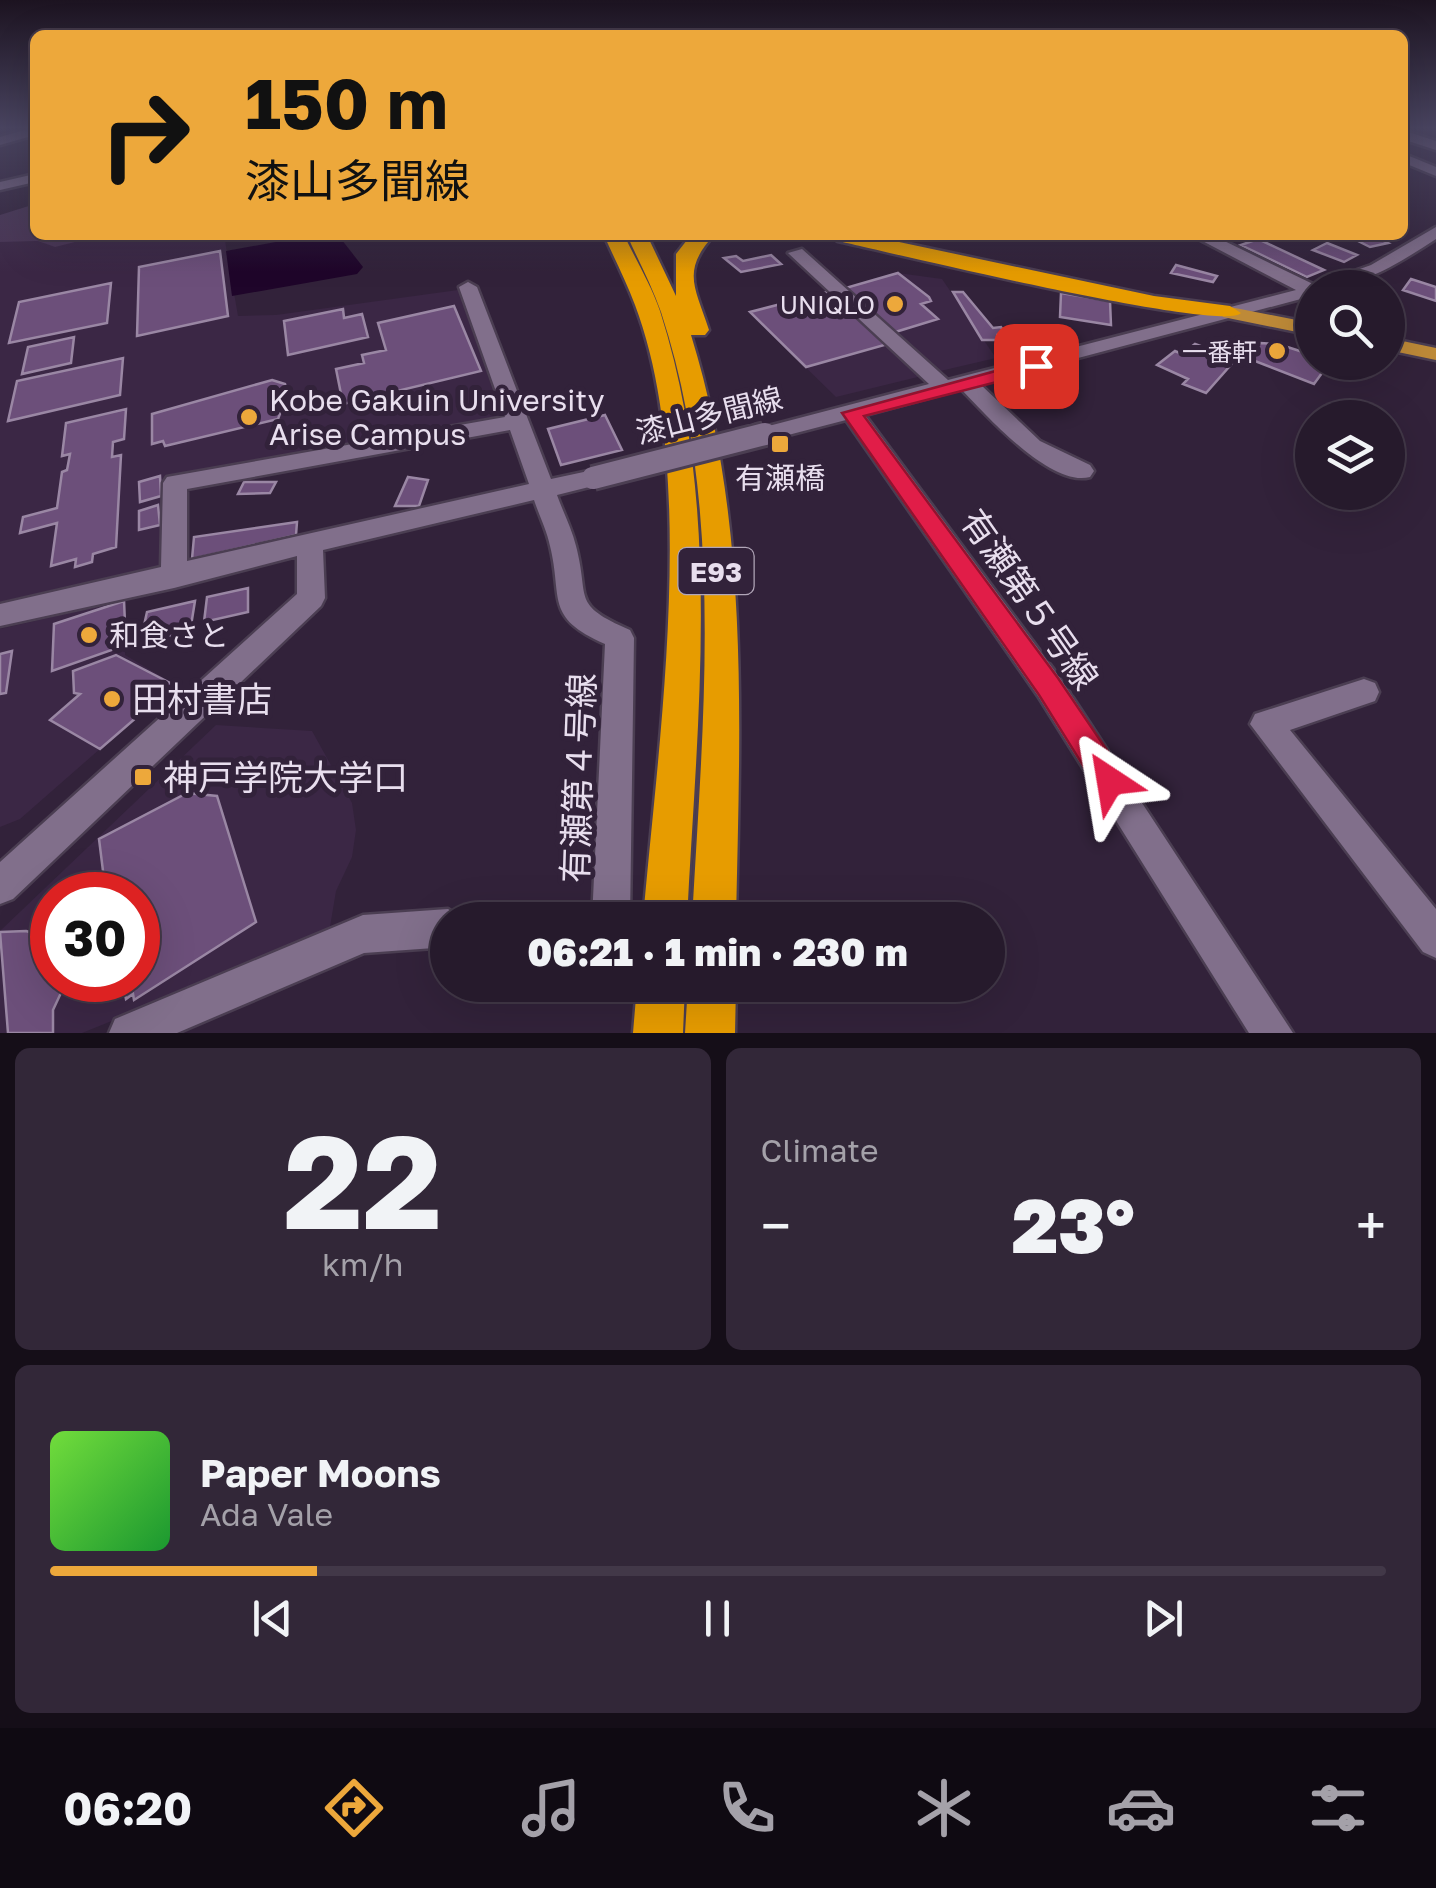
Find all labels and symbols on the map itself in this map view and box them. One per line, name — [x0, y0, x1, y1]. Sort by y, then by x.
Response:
place label: UNIQLO — [780, 289, 875, 320]
marker: UNIQLO — [884, 293, 906, 315]
pin — [994, 324, 1079, 409]
place label: 一番軒 — [1182, 336, 1257, 367]
marker: 一番軒 — [1266, 340, 1288, 362]
street label: 漆山多聞線 — [632, 379, 786, 451]
place label: Kobe Gakuin University Arise Campus — [269, 382, 605, 452]
marker: Kobe Gakuin University Arise Campus — [238, 406, 260, 428]
marker: 有瀬橋 — [769, 433, 791, 455]
place label: 有瀬橋 — [735, 460, 825, 496]
street label: 有瀬第５号線 — [953, 501, 1107, 697]
road number: E93 — [678, 548, 754, 594]
place label: 和食さと — [109, 617, 229, 653]
marker: 和食さと — [78, 624, 100, 646]
street label: 有瀬第４号線 — [553, 672, 603, 884]
place label: 田村書店 — [132, 678, 272, 720]
marker: 田村書店 — [101, 688, 123, 710]
position arrow — [1058, 729, 1162, 833]
place label: 神戸学院大学口 — [163, 756, 408, 798]
marker: 神戸学院大学口 — [132, 766, 154, 788]
speed limit sign: 30 — [30, 872, 160, 1002]

